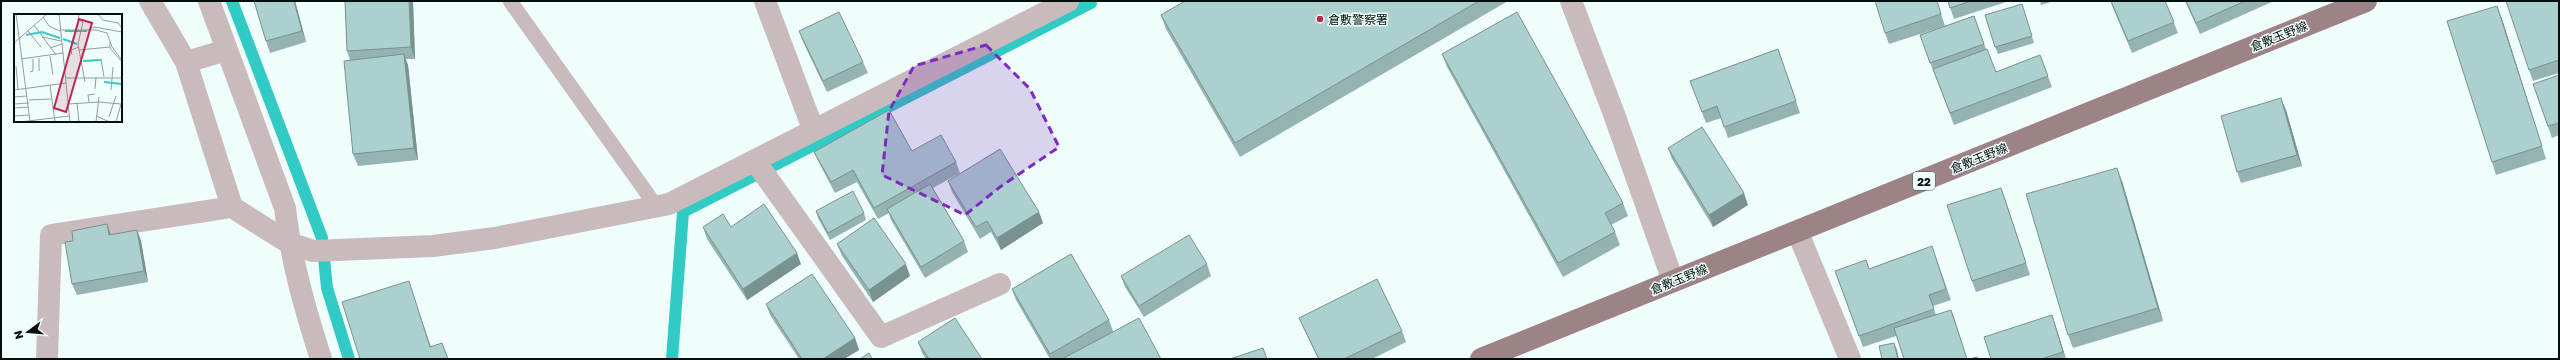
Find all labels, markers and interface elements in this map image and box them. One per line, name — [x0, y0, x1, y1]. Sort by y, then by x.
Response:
place label: 倉敷警察署 — [1328, 12, 1388, 27]
inset map — [14, 14, 122, 122]
marker: 倉敷警察署 — [1315, 14, 1325, 24]
street label: 倉敷玉野線 — [2248, 18, 2310, 54]
street label: 倉敷玉野線 — [1948, 140, 2010, 176]
road number: 22 — [1913, 172, 1935, 190]
street label: 倉敷玉野線 — [1648, 261, 1710, 297]
north arrow — [8, 312, 48, 352]
text: N — [11, 329, 25, 341]

